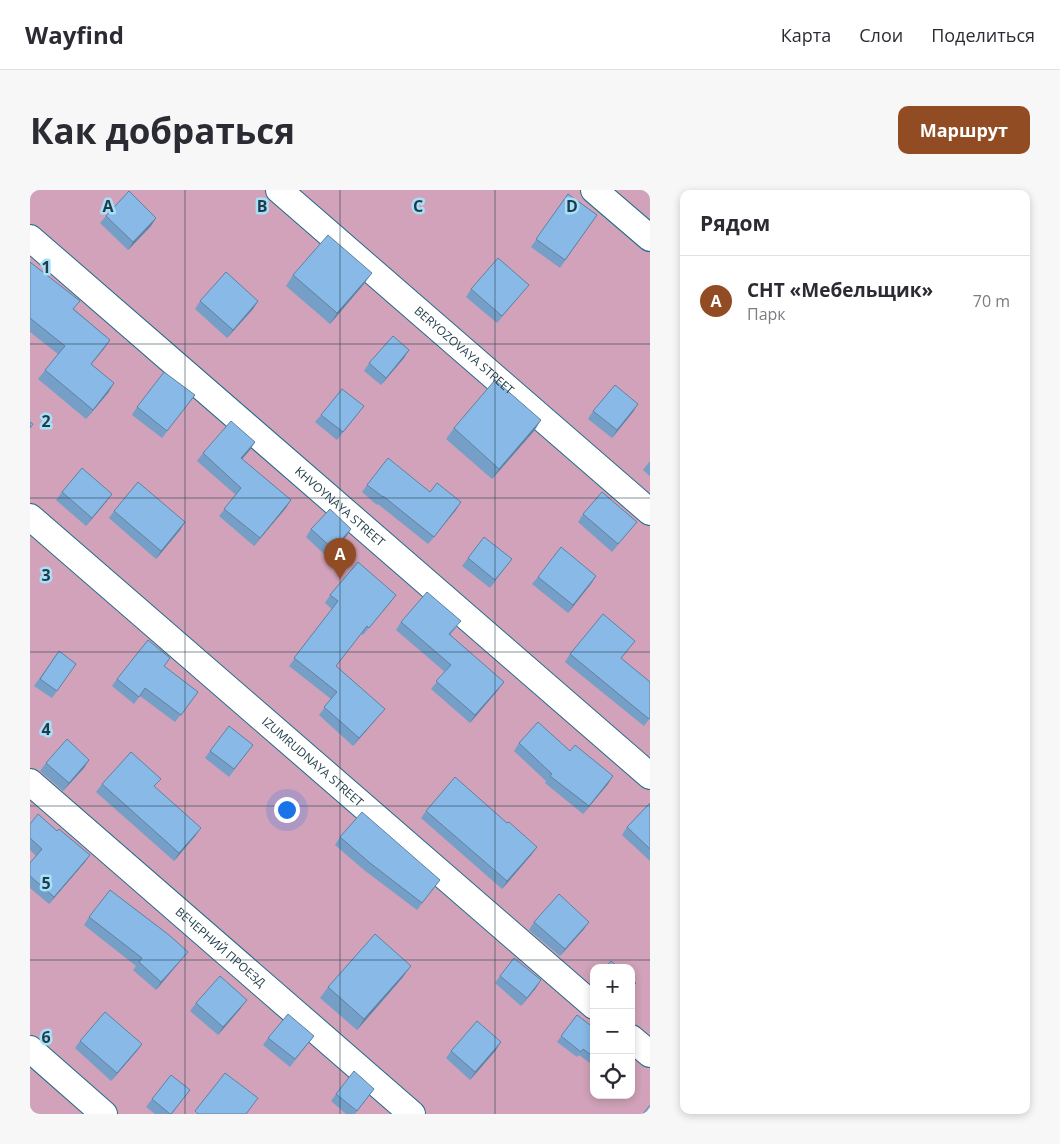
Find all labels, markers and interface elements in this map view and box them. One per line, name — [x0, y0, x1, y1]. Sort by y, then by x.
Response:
text: Wayfind — [25, 18, 124, 51]
text: Карта — [781, 23, 831, 47]
text: Слои — [859, 23, 903, 47]
text: Поделиться — [931, 23, 1035, 47]
button: Маршрут — [898, 106, 1030, 154]
text: Как добраться — [30, 107, 295, 154]
text: A — [102, 195, 114, 217]
text: B — [257, 195, 267, 217]
text: C — [413, 195, 423, 217]
text: D — [566, 195, 578, 217]
text: Рядом — [700, 209, 770, 237]
text: 1 — [41, 256, 51, 278]
text: СНТ «Мебельщик» — [747, 277, 933, 303]
text: A — [710, 290, 722, 312]
text: 70 m — [973, 290, 1010, 312]
street label: BERYOZOVAYA STREET — [411, 302, 518, 398]
text: Парк — [747, 303, 786, 325]
text: 2 — [41, 410, 51, 432]
street label: KHVOYNAYA STREET — [291, 463, 389, 550]
pin: A — [324, 538, 356, 579]
text: 3 — [41, 564, 51, 586]
street label: IZUMRUDNAYA STREET — [258, 713, 368, 811]
text: 4 — [41, 718, 51, 740]
your location — [274, 797, 300, 823]
text: 5 — [41, 872, 51, 894]
street label: ВЕЧЕРНИЙ ПРОЕЗД — [172, 903, 269, 991]
map controls — [590, 964, 635, 1099]
button: + — [590, 964, 635, 1009]
button: − — [590, 1009, 635, 1054]
text: 6 — [41, 1026, 51, 1048]
button: locate — [590, 1054, 635, 1099]

